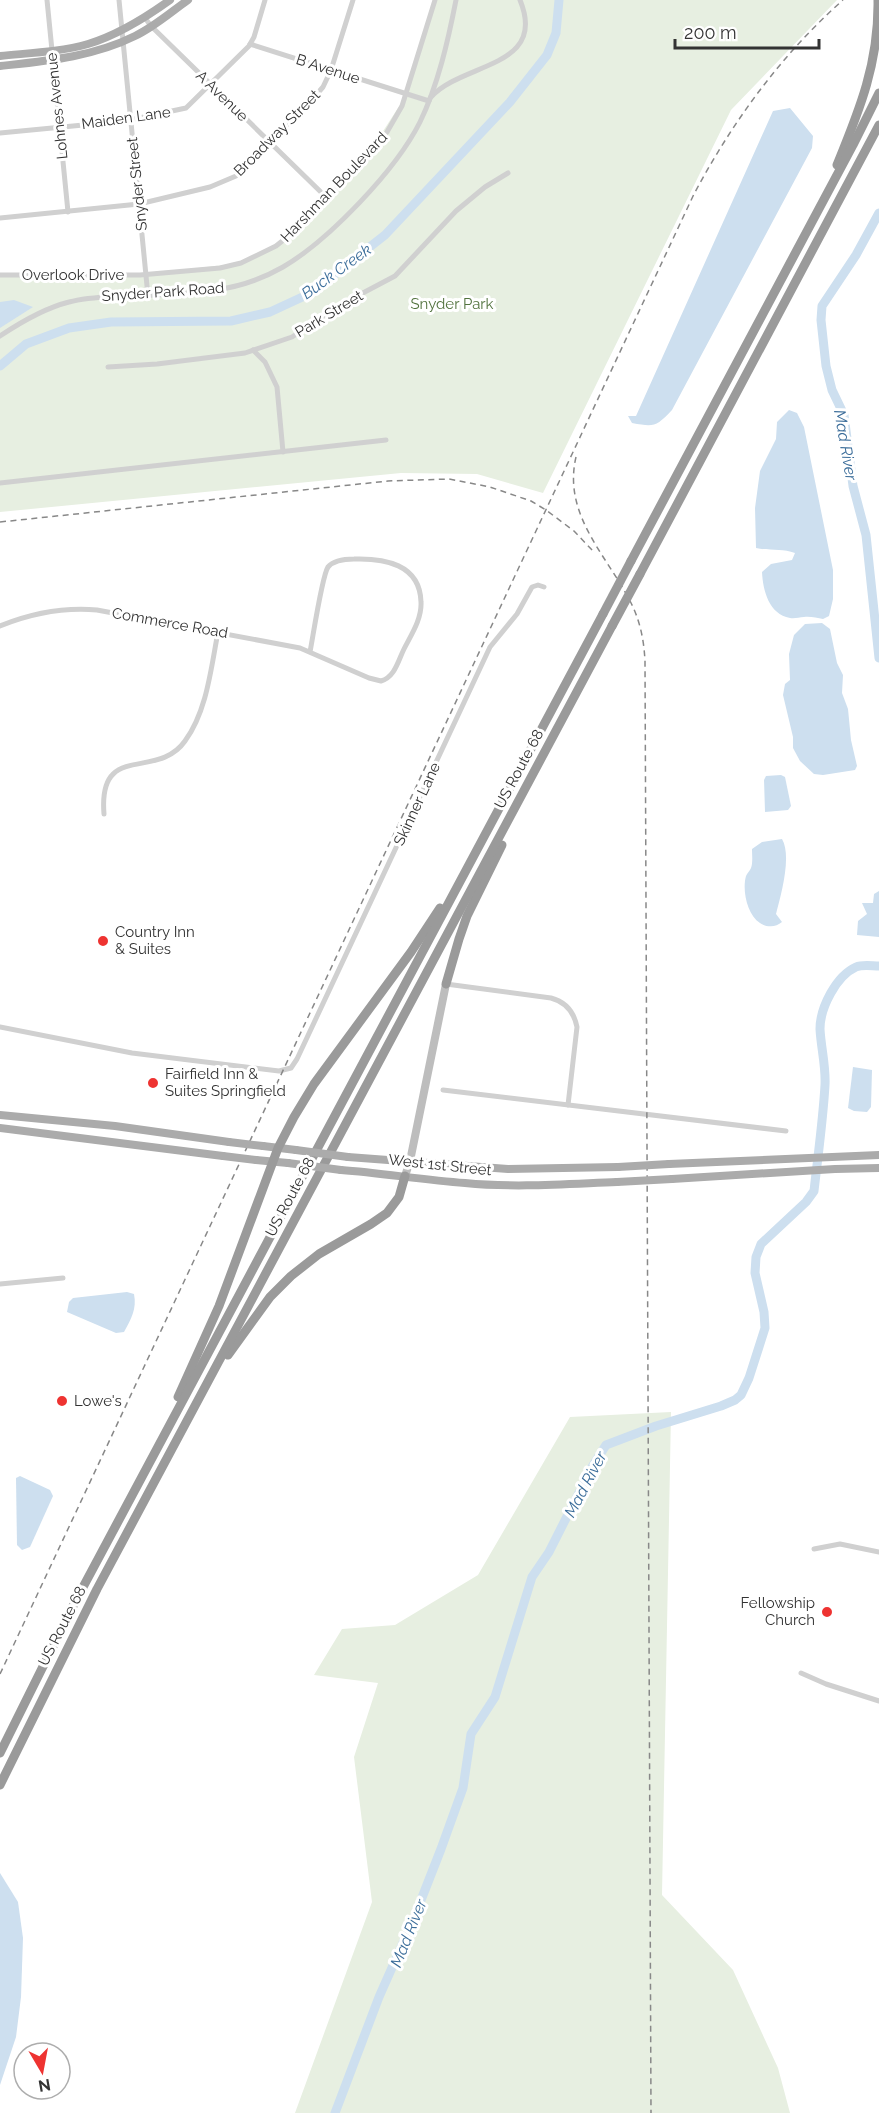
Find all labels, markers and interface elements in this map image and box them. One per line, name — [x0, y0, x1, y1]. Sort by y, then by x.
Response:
scale bar — [675, 12, 819, 50]
text: 200 m — [684, 22, 737, 43]
street label: B Avenue — [294, 50, 362, 88]
street label: Lohnes Avenue — [42, 52, 72, 160]
street label: A Avenue — [192, 67, 252, 125]
street label: Broadway Street — [230, 86, 324, 180]
street label: Maiden Lane — [80, 103, 172, 133]
street label: Harshman Boulevard — [277, 128, 391, 246]
street label: Snyder Street — [123, 136, 151, 232]
water label: Buck Creek — [298, 239, 375, 303]
street label: Overlook Drive — [22, 266, 124, 284]
street label: Snyder Park Road — [101, 279, 225, 305]
street label: Park Street — [292, 287, 366, 341]
park label: Snyder Park — [410, 295, 494, 313]
water label: Mad River — [830, 408, 861, 482]
street label: Commerce Road — [111, 604, 229, 642]
street label: US Route 68 — [491, 726, 547, 812]
street label: Skinner Lane — [390, 759, 444, 849]
place label: Country Inn & Suites — [115, 923, 195, 958]
marker: Country Inn & Suites — [96, 934, 110, 948]
place label: Fairfield Inn & Suites Springfield — [165, 1065, 286, 1100]
marker: Fairfield Inn & Suites Springfield — [146, 1076, 160, 1090]
street label: West 1st Street — [387, 1151, 493, 1179]
street label: US Route 68 — [262, 1154, 318, 1240]
place label: Lowe's — [74, 1392, 122, 1410]
marker: Lowe's — [55, 1394, 69, 1408]
water label: Mad River — [560, 1448, 611, 1520]
street label: US Route 68 — [34, 1583, 90, 1669]
place label: Fellowship Church — [741, 1594, 815, 1629]
marker: Fellowship Church — [820, 1605, 834, 1619]
water label: Mad River — [386, 1896, 431, 1970]
north arrow — [12, 2041, 72, 2101]
text: N — [37, 2075, 52, 2096]

